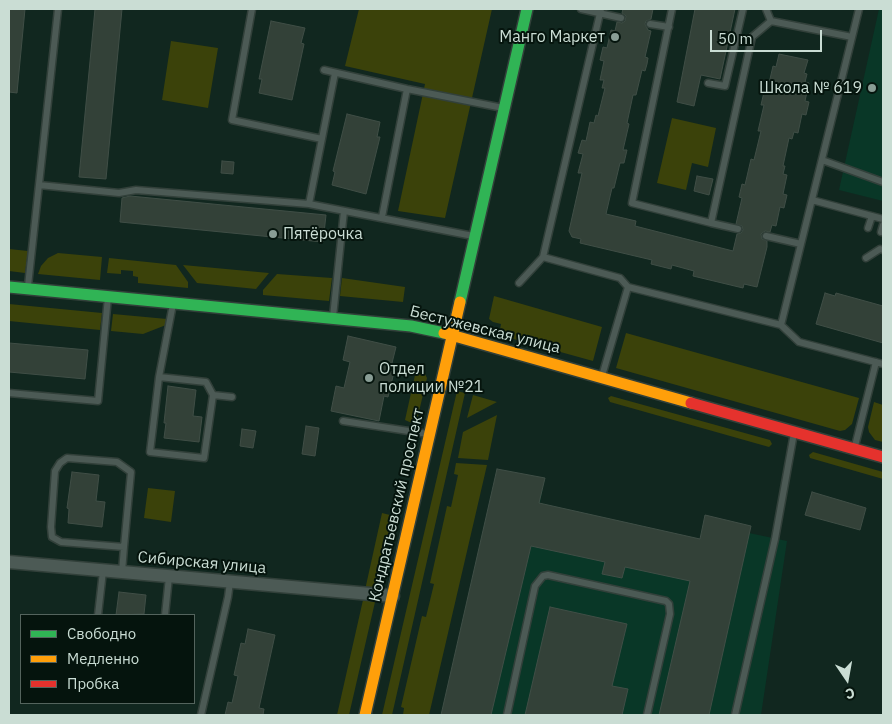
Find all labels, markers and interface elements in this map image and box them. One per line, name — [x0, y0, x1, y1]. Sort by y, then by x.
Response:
scale bar — [712, 20, 824, 52]
place label: Манго Маркет — [499, 27, 605, 47]
text: 50 m — [718, 29, 753, 48]
marker: Манго Маркет — [609, 31, 621, 43]
place label: Школа № 619 — [759, 78, 862, 98]
marker: Школа № 619 — [866, 82, 878, 94]
place label: Пятёрочка — [283, 224, 363, 244]
marker: Пятёрочка — [267, 228, 279, 240]
street label: Бестужевская улица — [408, 302, 562, 358]
place label: Отдел полиции №21 — [379, 359, 483, 397]
marker: Отдел полиции №21 — [363, 372, 375, 384]
street label: Кондратьевский проспект — [365, 406, 429, 604]
street label: Сибирская улица — [137, 548, 267, 578]
legend — [20, 614, 195, 704]
text: Свободно — [67, 624, 136, 643]
text: Медленно — [67, 649, 139, 668]
north arrow — [822, 654, 872, 704]
text: Пробка — [67, 674, 119, 693]
text: С — [844, 684, 856, 703]

